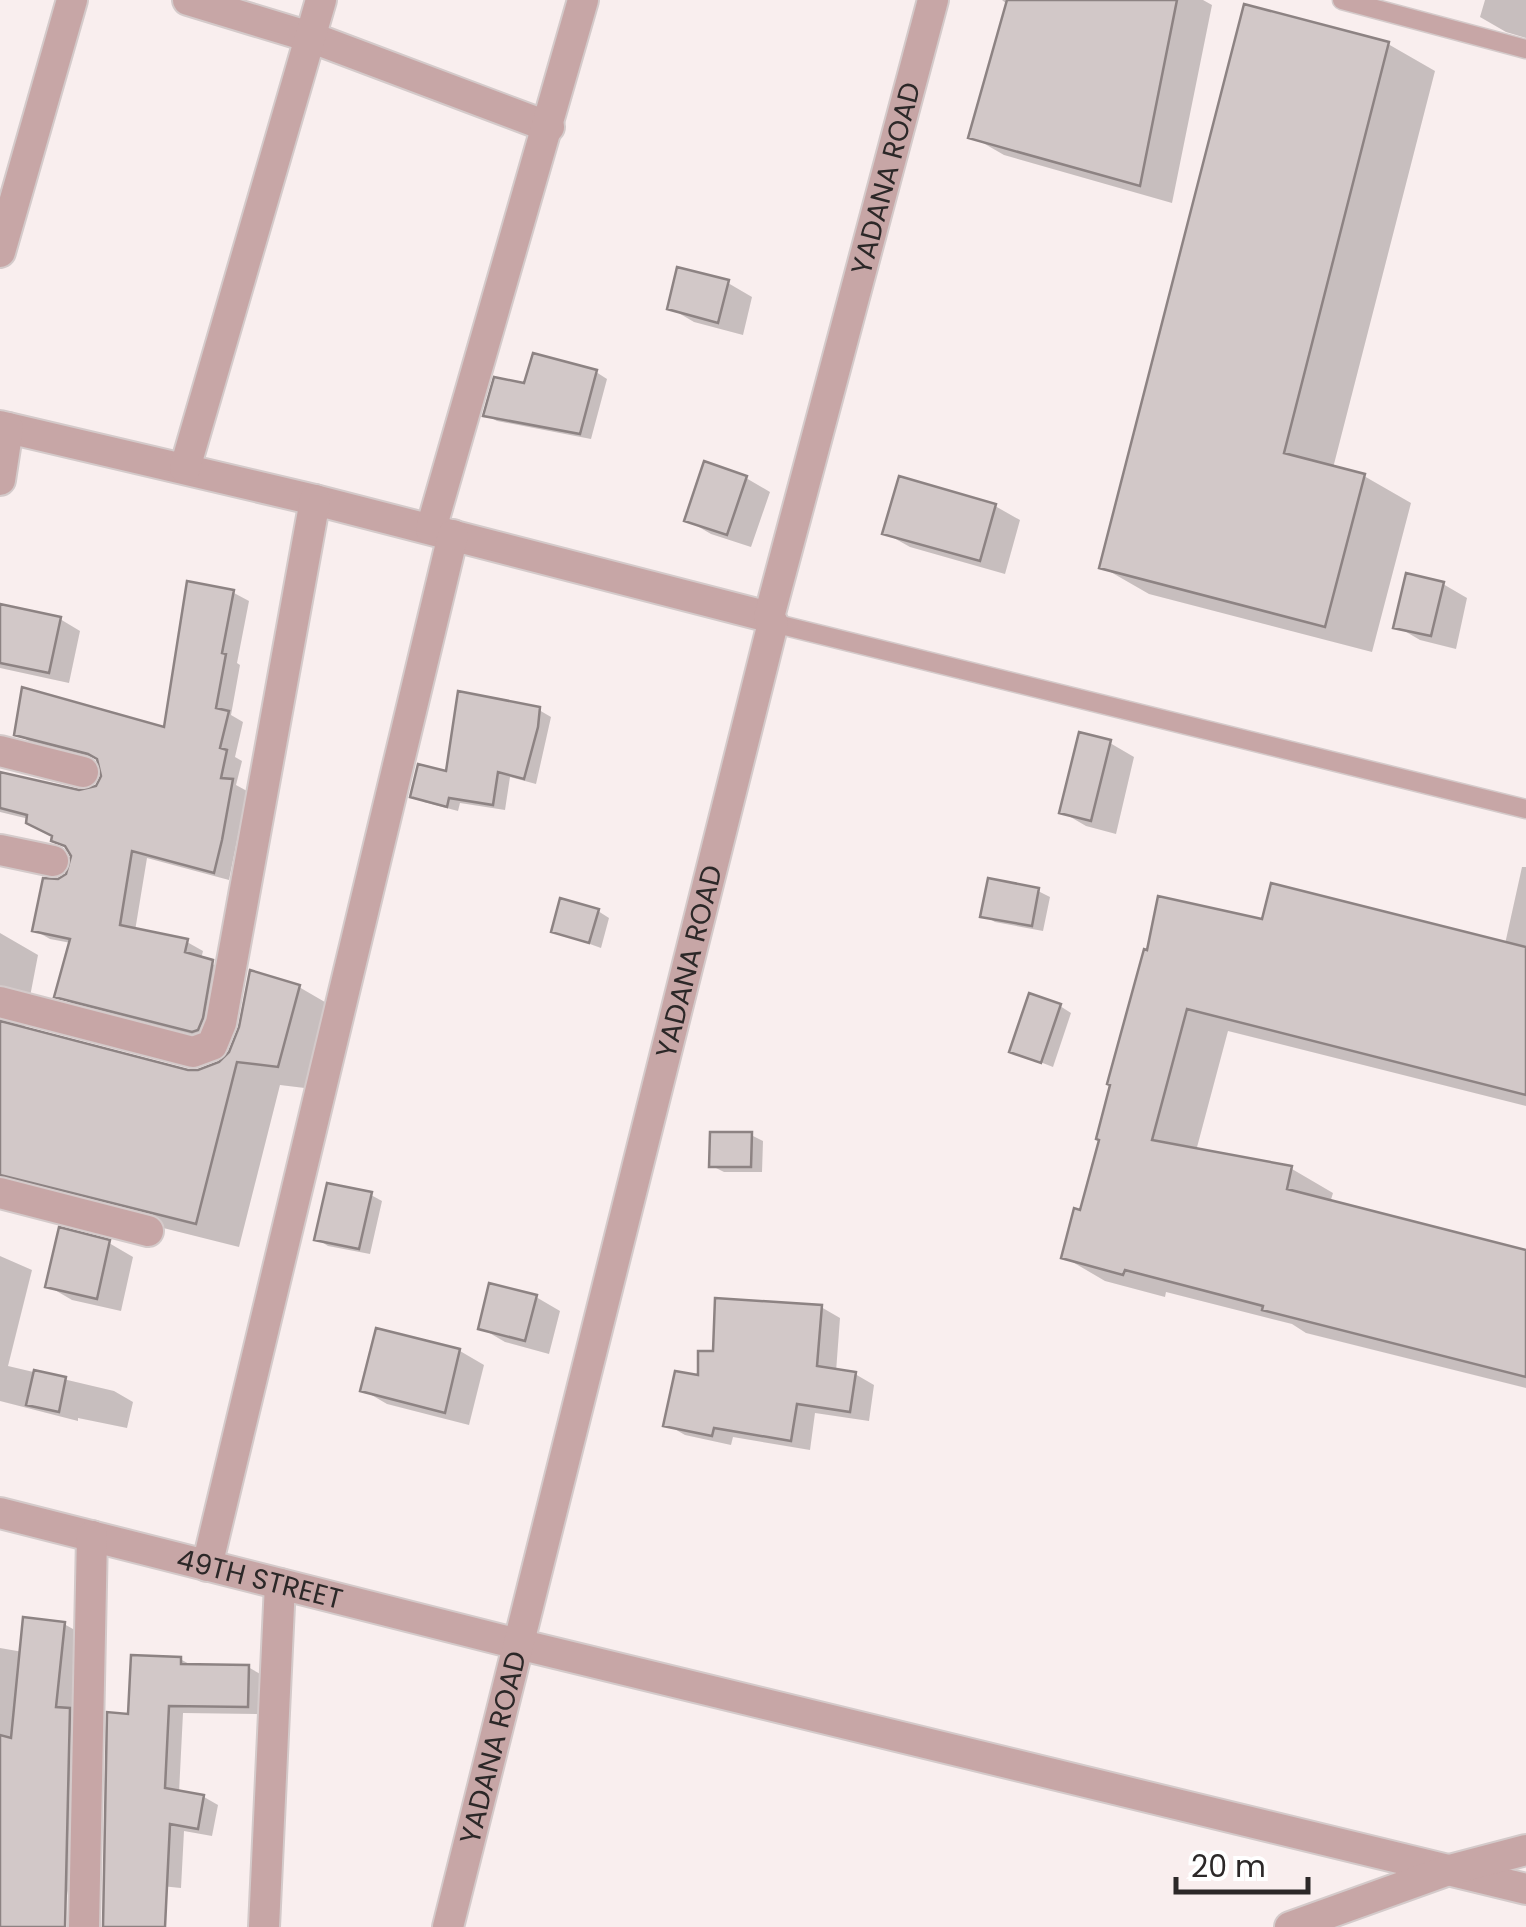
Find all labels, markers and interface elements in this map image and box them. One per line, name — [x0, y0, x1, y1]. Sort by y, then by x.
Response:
street label: YADANA ROAD — [842, 78, 930, 279]
street label: YADANA ROAD — [646, 861, 732, 1062]
street label: 49TH STREET — [173, 1539, 347, 1619]
street label: YADANA ROAD — [450, 1647, 536, 1848]
scale bar — [1176, 1832, 1308, 1894]
text: 20 m — [1191, 1845, 1266, 1888]

